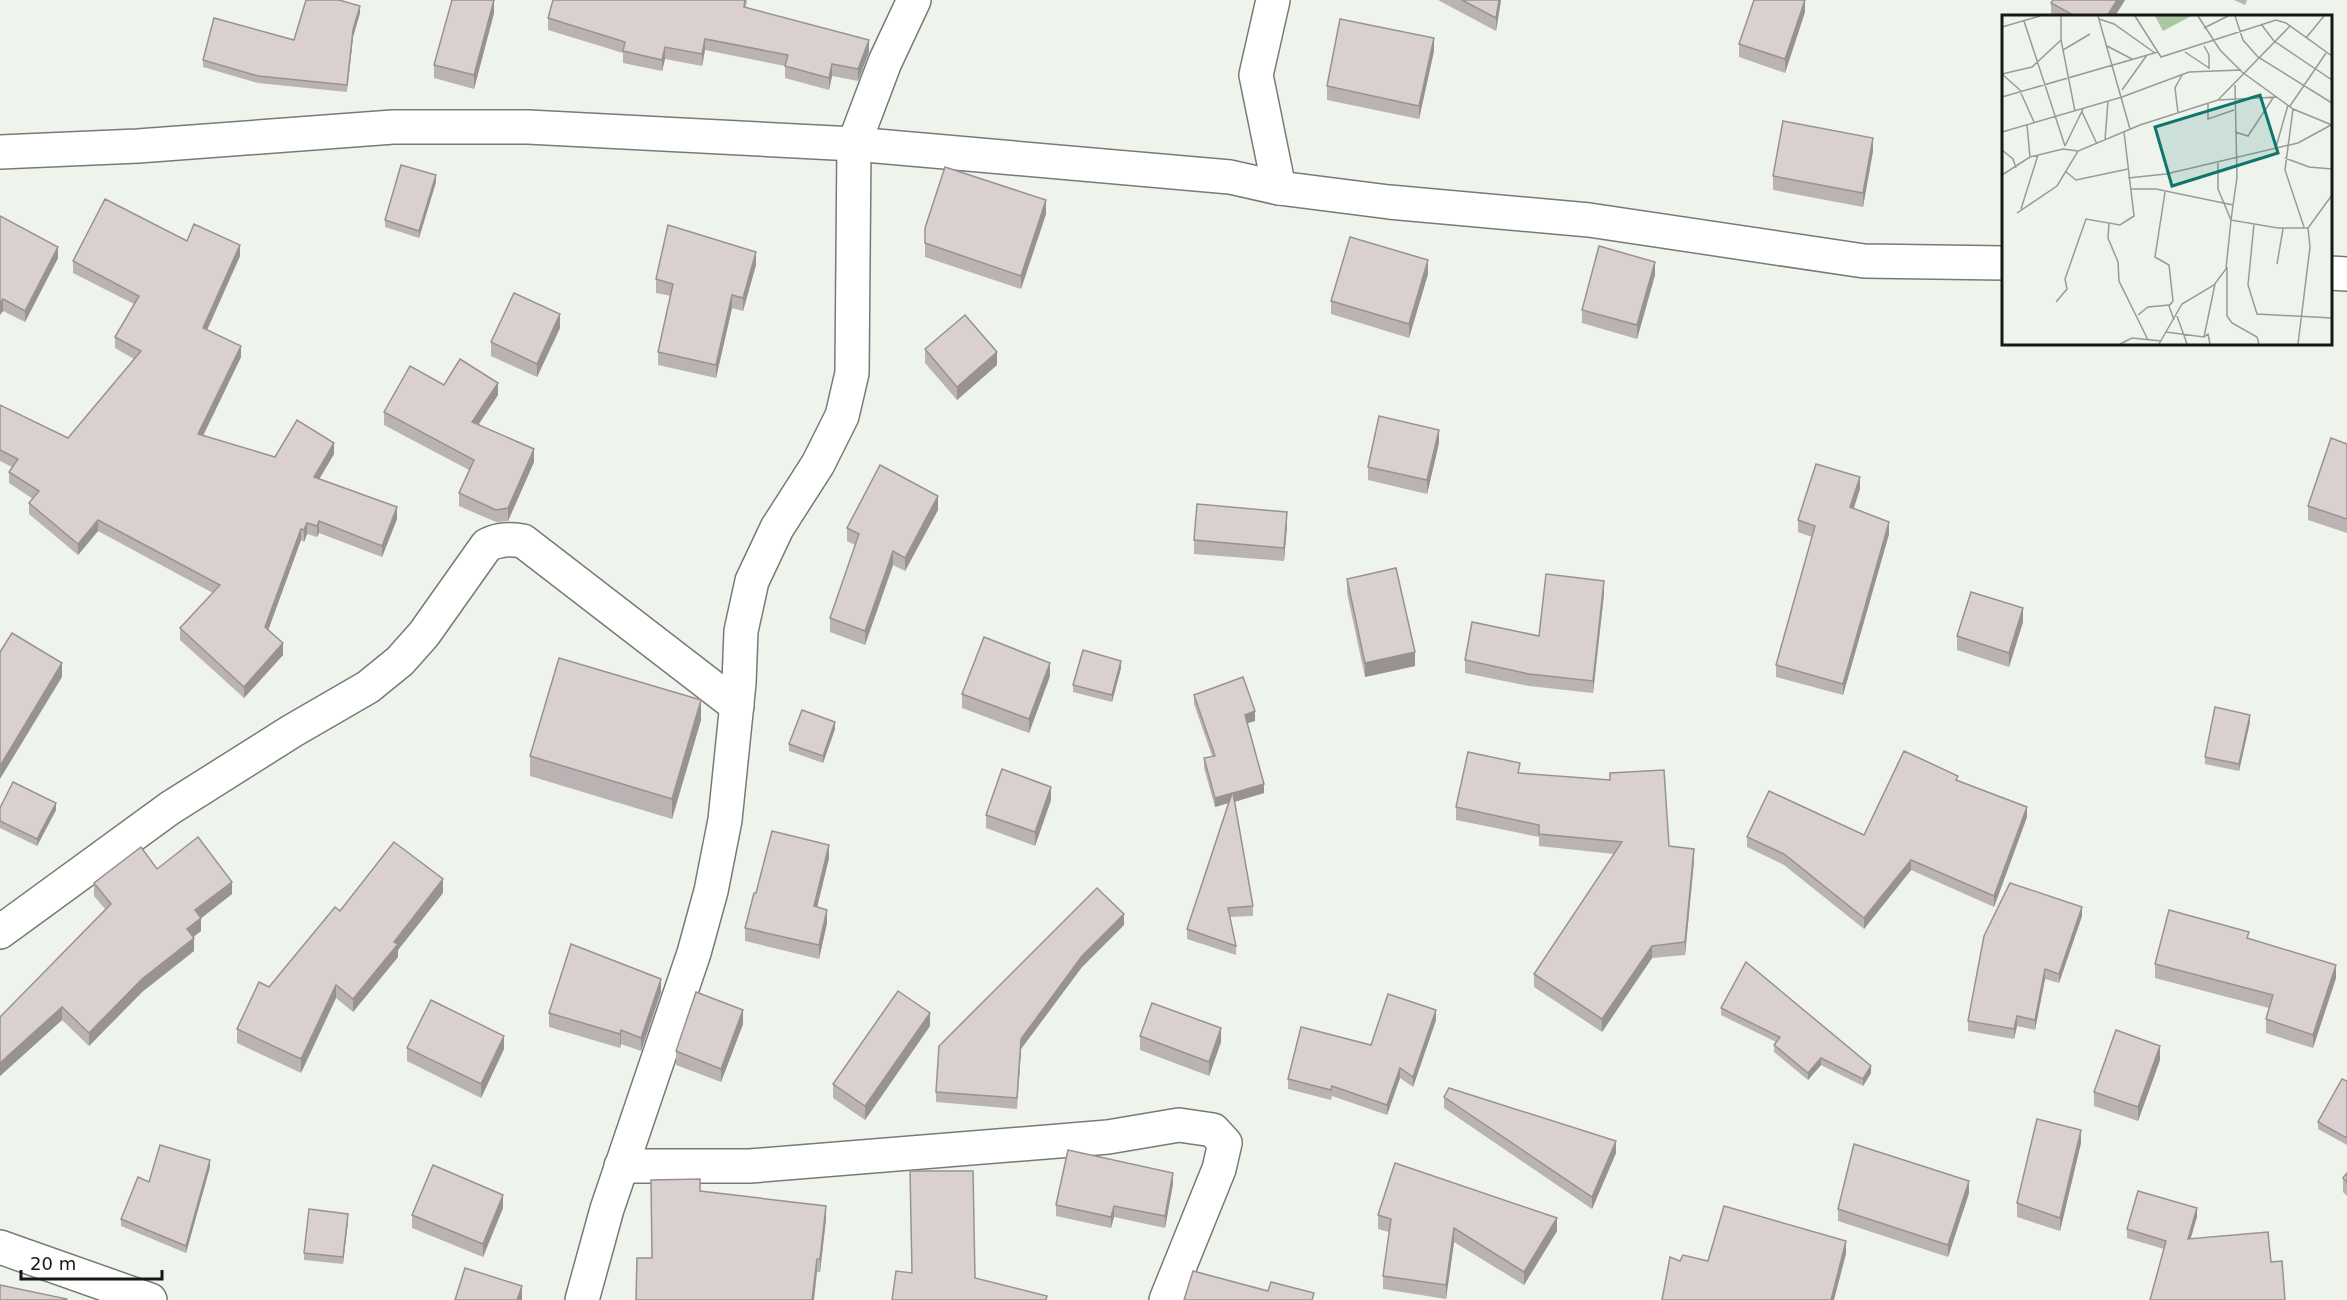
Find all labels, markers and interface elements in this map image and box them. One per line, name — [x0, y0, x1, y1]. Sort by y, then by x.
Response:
inset map — [2002, 15, 2332, 345]
scale bar — [21, 1243, 162, 1281]
text: 20 m — [30, 1253, 76, 1274]

